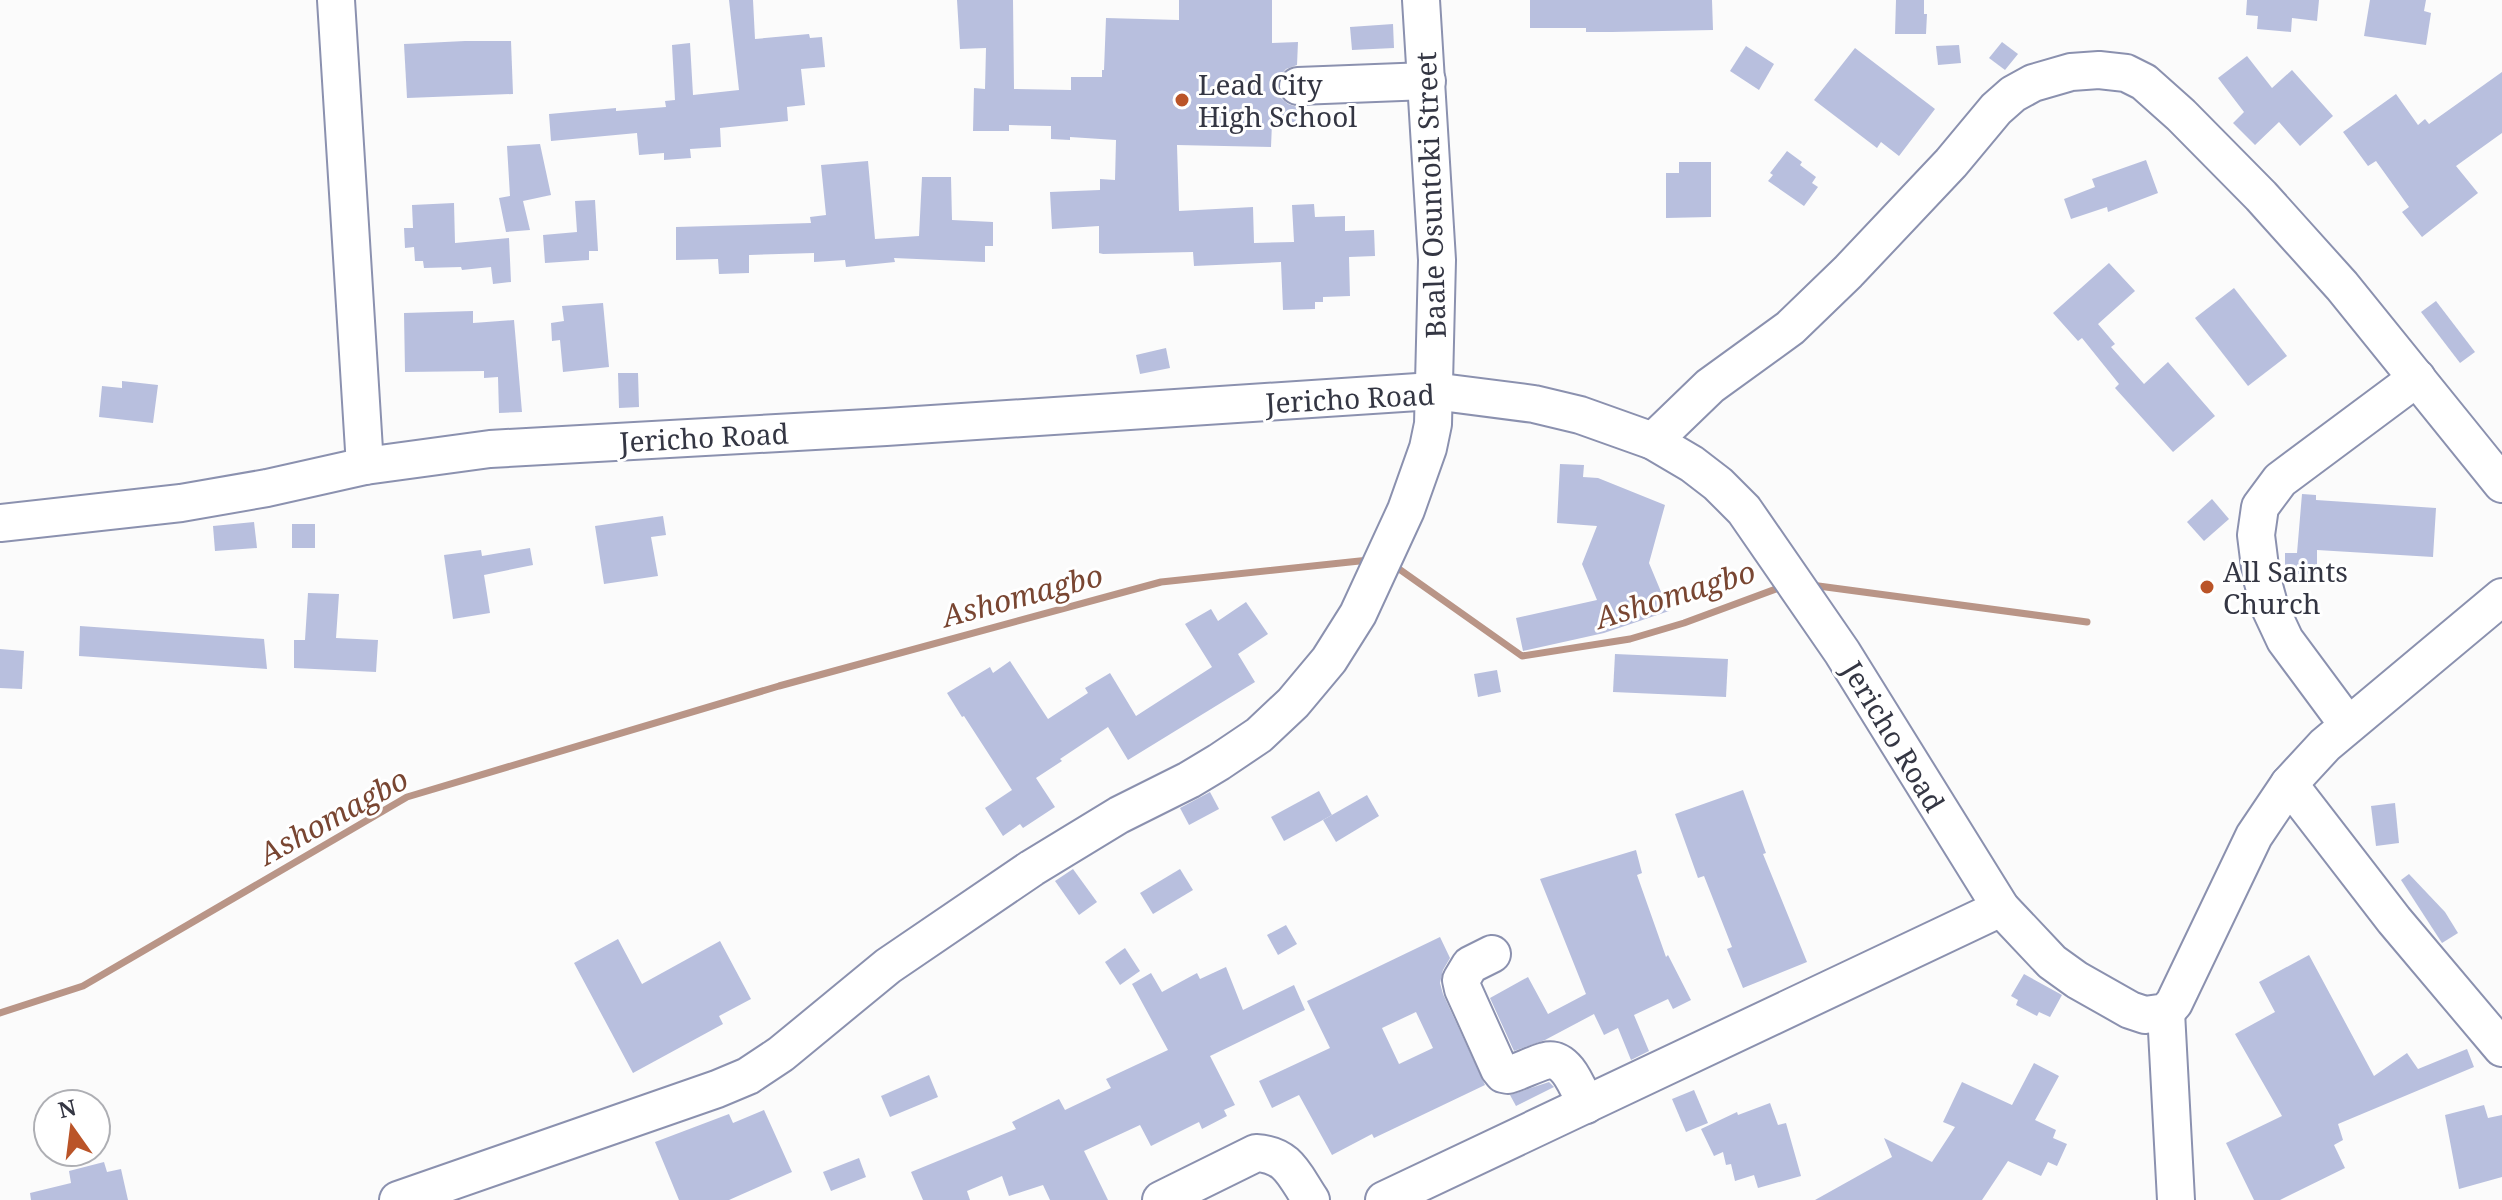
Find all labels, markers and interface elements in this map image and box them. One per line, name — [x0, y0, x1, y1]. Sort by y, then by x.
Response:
street label: Baale Osuntoki Street — [1406, 51, 1454, 339]
place label: Lead City High School — [1198, 65, 1357, 135]
marker: Lead City High School — [1173, 91, 1191, 109]
street label: Jericho Road — [1263, 375, 1436, 421]
street label: Jericho Road — [617, 414, 790, 460]
water label: Ashomagbo — [1588, 550, 1760, 638]
place label: All Saints Church — [2223, 552, 2348, 622]
water label: Ashomagbo — [935, 554, 1107, 637]
marker: All Saints Church — [2198, 578, 2216, 596]
street label: Jericho Road — [1834, 653, 1954, 818]
water label: Ashomagbo — [249, 758, 415, 875]
north arrow — [32, 1088, 112, 1168]
text: N — [55, 1091, 79, 1124]

